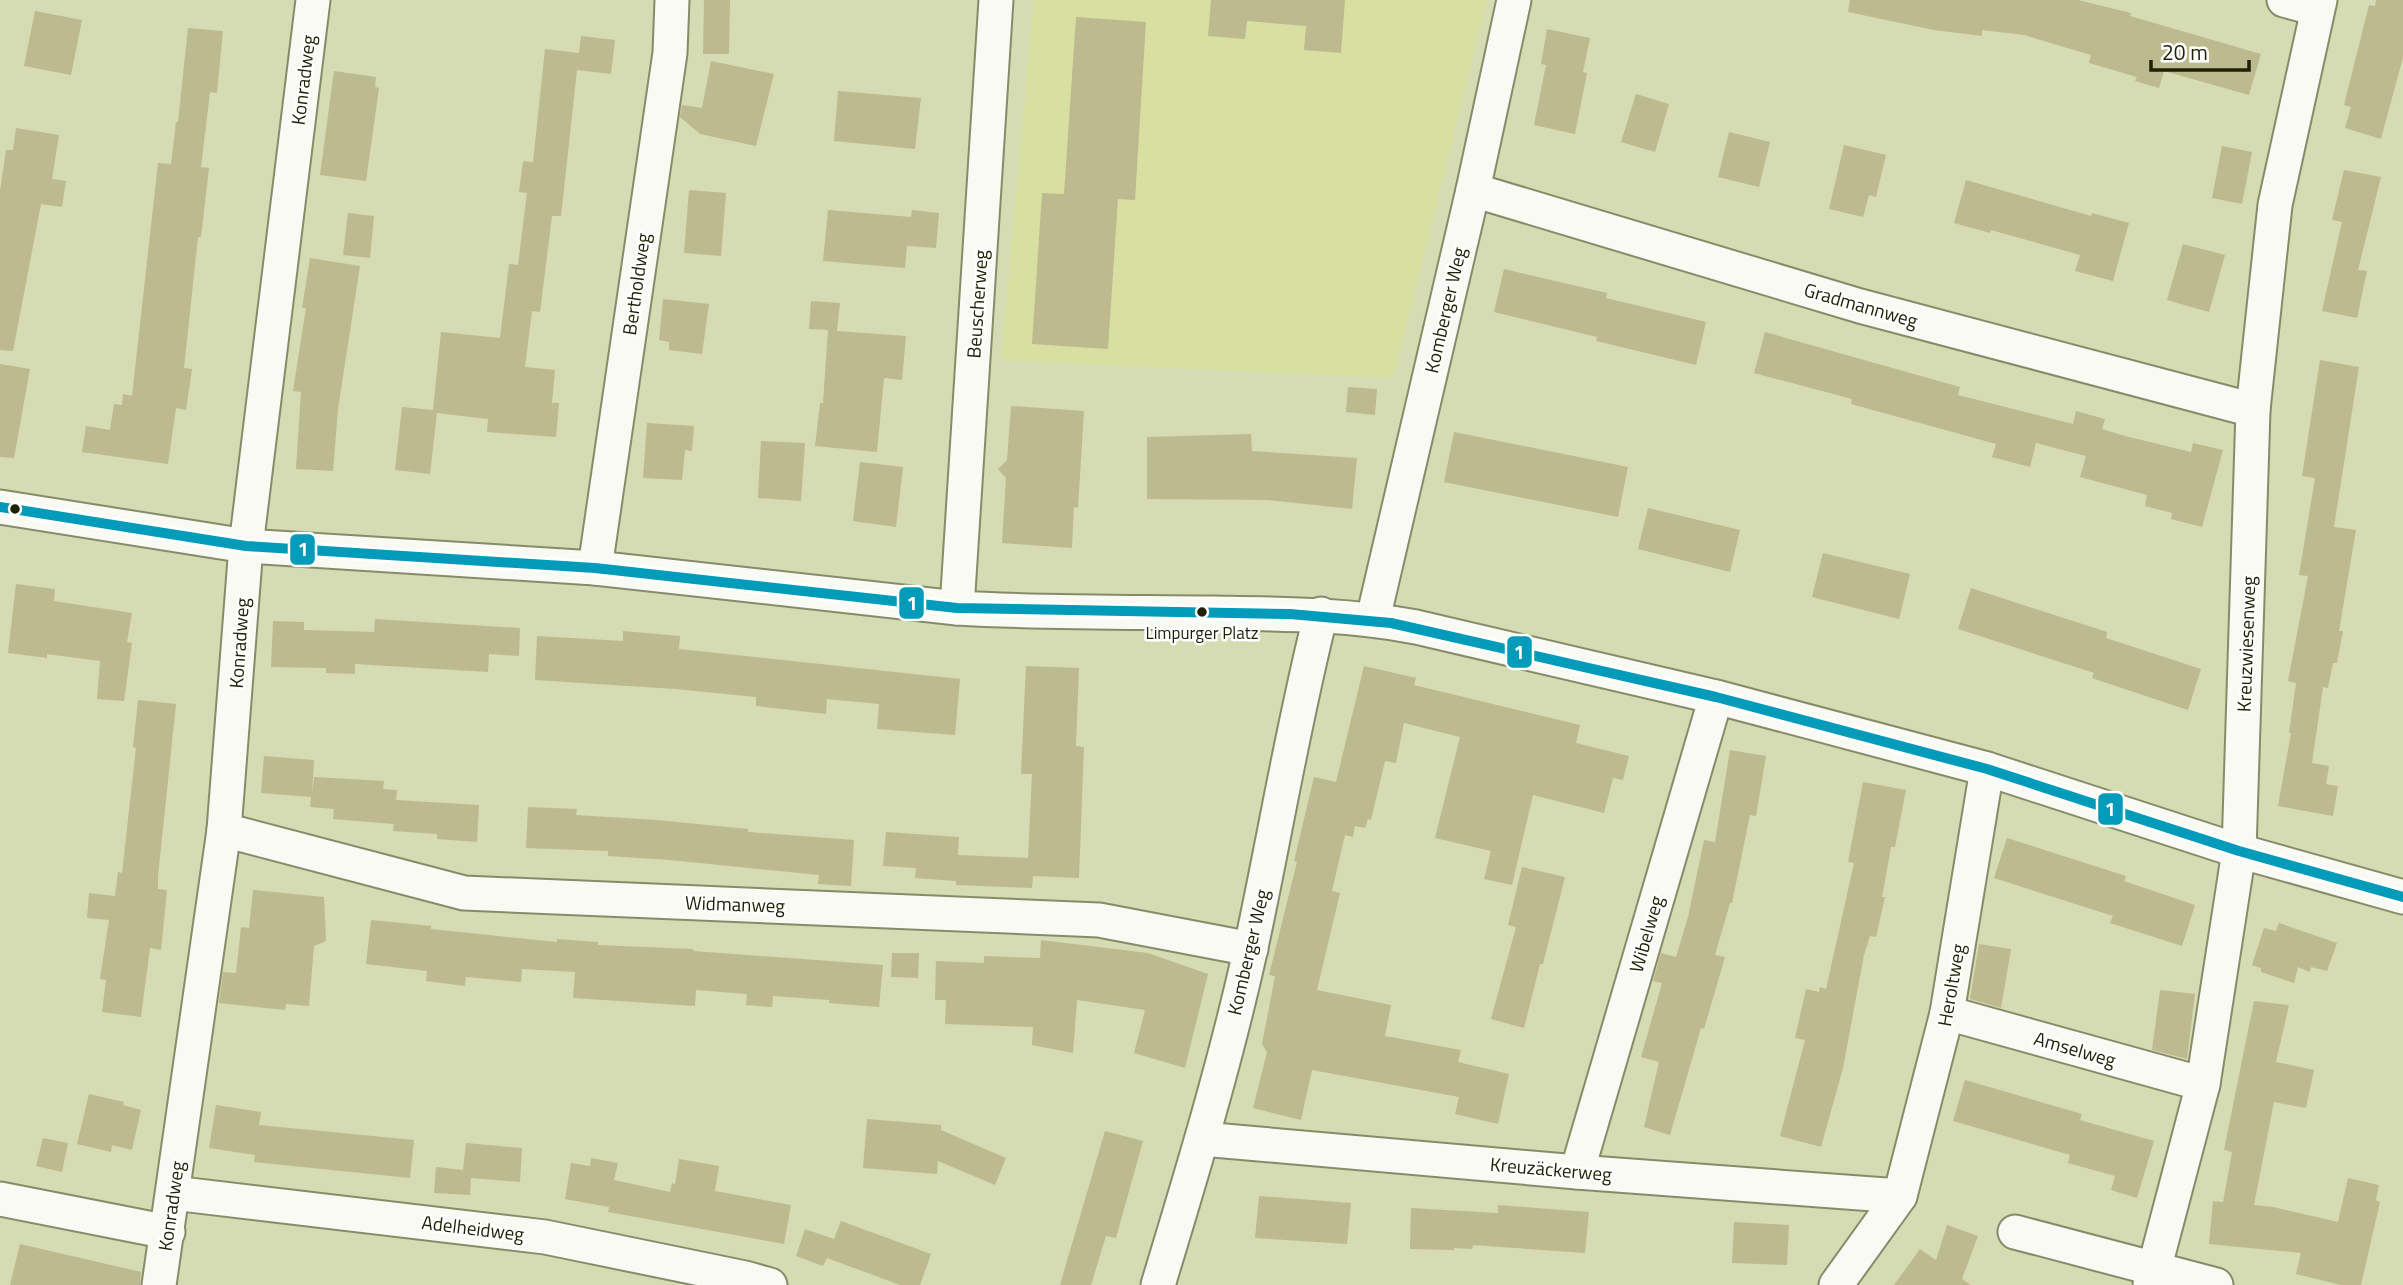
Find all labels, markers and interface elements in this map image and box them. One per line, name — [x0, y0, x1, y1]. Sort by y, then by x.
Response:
scale bar — [2151, 28, 2249, 72]
street label: Konradweg — [283, 33, 322, 127]
text: 20 m — [2162, 36, 2208, 68]
street label: Bertholdweg — [614, 231, 657, 337]
street label: Komberger Weg — [1416, 244, 1473, 376]
street label: Beuscherweg — [958, 249, 995, 359]
street label: Gradmannweg — [1801, 274, 1922, 335]
unlabelled marker — [8, 502, 22, 516]
line badge: 1 — [289, 533, 316, 566]
text: 1 — [298, 534, 308, 563]
street label: Kreuzwiesenweg — [2229, 575, 2262, 712]
line badge: 1 — [898, 586, 925, 620]
text: 1 — [907, 588, 917, 617]
street label: Konradweg — [221, 597, 256, 689]
marker: Limpurger Platz — [1195, 605, 1209, 619]
place label: Limpurger Platz — [1146, 620, 1259, 646]
line badge: 1 — [1506, 635, 1533, 669]
text: 1 — [1514, 637, 1524, 666]
line badge: 1 — [2097, 792, 2124, 826]
text: 1 — [2105, 794, 2115, 823]
street label: Komberger Weg — [1219, 886, 1276, 1018]
street label: Widmanweg — [684, 887, 786, 920]
street label: Wibelweg — [1621, 892, 1670, 976]
street label: Heroltweg — [1929, 941, 1972, 1029]
street label: Amselweg — [2031, 1023, 2120, 1074]
street label: Kreuzäckerweg — [1489, 1149, 1613, 1188]
street label: Konradweg — [150, 1159, 191, 1253]
street label: Adelheidweg — [420, 1207, 526, 1248]

